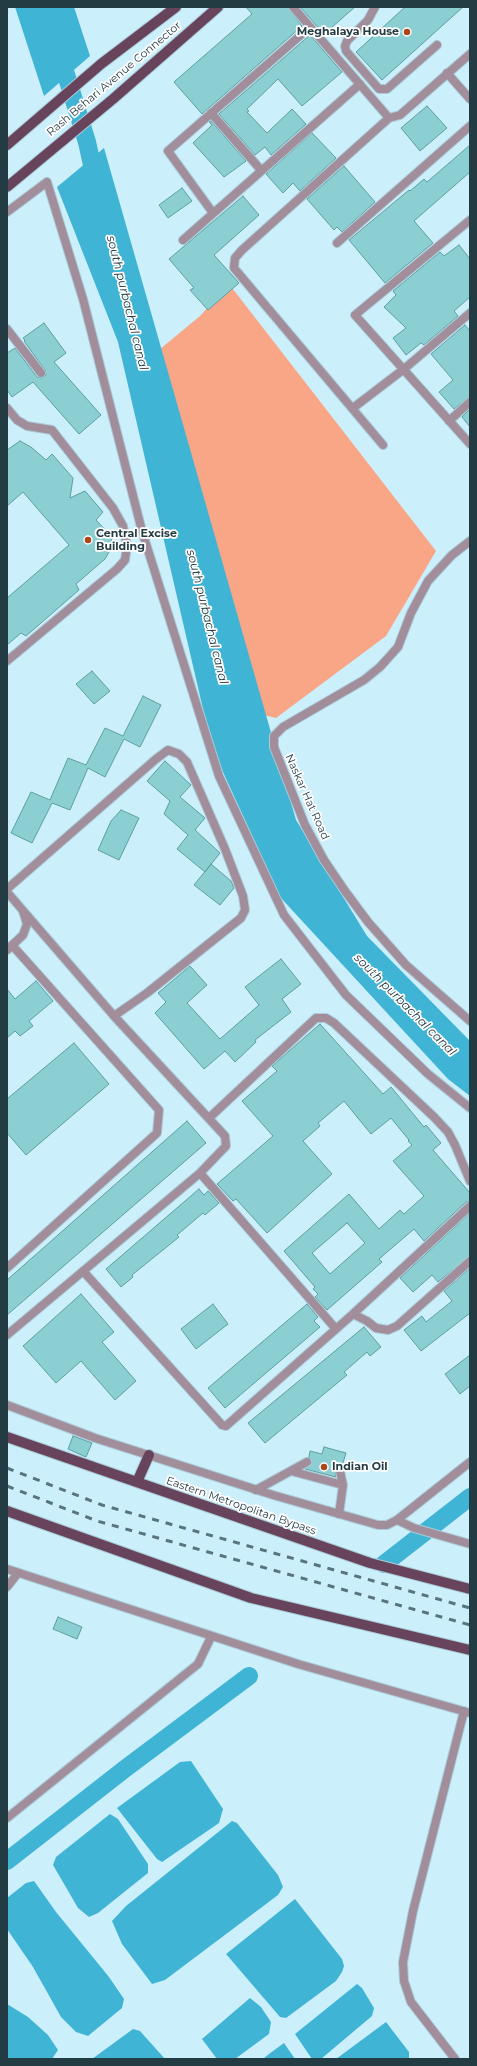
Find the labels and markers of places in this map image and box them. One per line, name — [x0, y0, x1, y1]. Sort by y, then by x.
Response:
place label: Meghalaya House — [297, 25, 399, 39]
marker: Meghalaya House — [402, 27, 412, 37]
place label: Central Excise Building — [96, 527, 177, 553]
marker: Central Excise Building — [83, 535, 93, 545]
place label: Indian Oil — [332, 1460, 388, 1474]
marker: Indian Oil — [319, 1462, 329, 1472]

